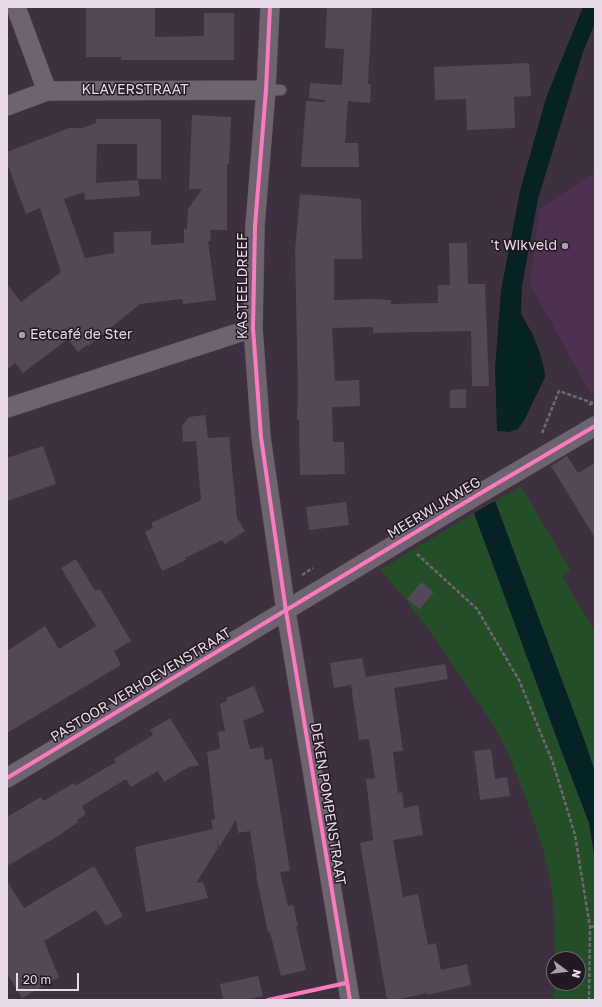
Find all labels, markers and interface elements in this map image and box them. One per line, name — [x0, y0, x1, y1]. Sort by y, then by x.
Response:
street label: KLAVERSTRAAT — [81, 82, 189, 98]
street label: KASTEELDREEF — [235, 233, 251, 339]
place label: 't Wikveld — [491, 238, 557, 254]
marker: 't Wikveld — [560, 241, 570, 251]
place label: Eetcafé de Ster — [30, 327, 132, 343]
marker: Eetcafé de Ster — [17, 330, 27, 340]
street label: MEERWIJKWEG — [384, 474, 484, 542]
street label: PASTOOR VERHOEVENSTRAAT — [48, 624, 234, 746]
street label: DEKEN POMPENSTRAAT — [307, 722, 349, 886]
north arrow — [546, 951, 586, 991]
scale bar — [18, 965, 81, 991]
text: N — [570, 968, 584, 980]
text: 20 m — [23, 972, 51, 987]

